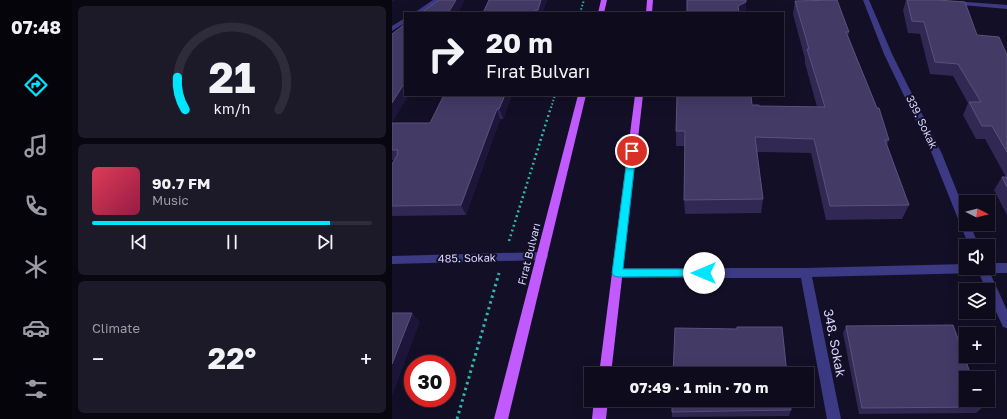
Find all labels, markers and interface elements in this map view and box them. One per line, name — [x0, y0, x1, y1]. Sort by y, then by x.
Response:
text: 07:48 — [11, 16, 61, 38]
text: 20 m — [486, 26, 553, 59]
icon: right — [420, 28, 472, 80]
text: 21 — [209, 52, 255, 102]
text: Fırat Bulvarı — [486, 60, 590, 82]
icon: directions — [22, 71, 50, 99]
street label: 339. Sokak — [904, 93, 941, 151]
text: km/h — [214, 99, 250, 116]
icon: music — [22, 132, 50, 160]
pin — [615, 134, 649, 168]
icon: arrive — [621, 140, 643, 162]
text: 90.7 FM — [152, 174, 210, 192]
icon: phone — [22, 192, 50, 220]
text: Music — [152, 192, 189, 208]
north arrow — [959, 195, 995, 231]
map controls — [959, 195, 995, 407]
street label: Fırat Bulvarı — [515, 221, 543, 286]
icon: previous — [128, 231, 150, 253]
icon: pause — [221, 231, 243, 253]
icon: next — [314, 231, 336, 253]
button: sound — [959, 239, 995, 275]
street label: 485. Sokak — [438, 250, 496, 265]
position arrow — [683, 252, 725, 294]
icon: climate — [22, 253, 50, 281]
button: layers — [959, 283, 995, 319]
street label: 348. Sokak — [821, 308, 850, 379]
icon: car — [22, 314, 50, 342]
text: Climate — [92, 320, 140, 336]
button: + — [959, 327, 995, 363]
text: 22° — [208, 340, 256, 376]
text: − — [92, 345, 104, 372]
text: + — [360, 345, 372, 372]
speed limit sign: 30 — [404, 355, 456, 407]
button: − — [959, 371, 995, 407]
icon: filters — [22, 375, 50, 403]
text: 07:49 · 1 min · 70 m — [630, 378, 768, 396]

